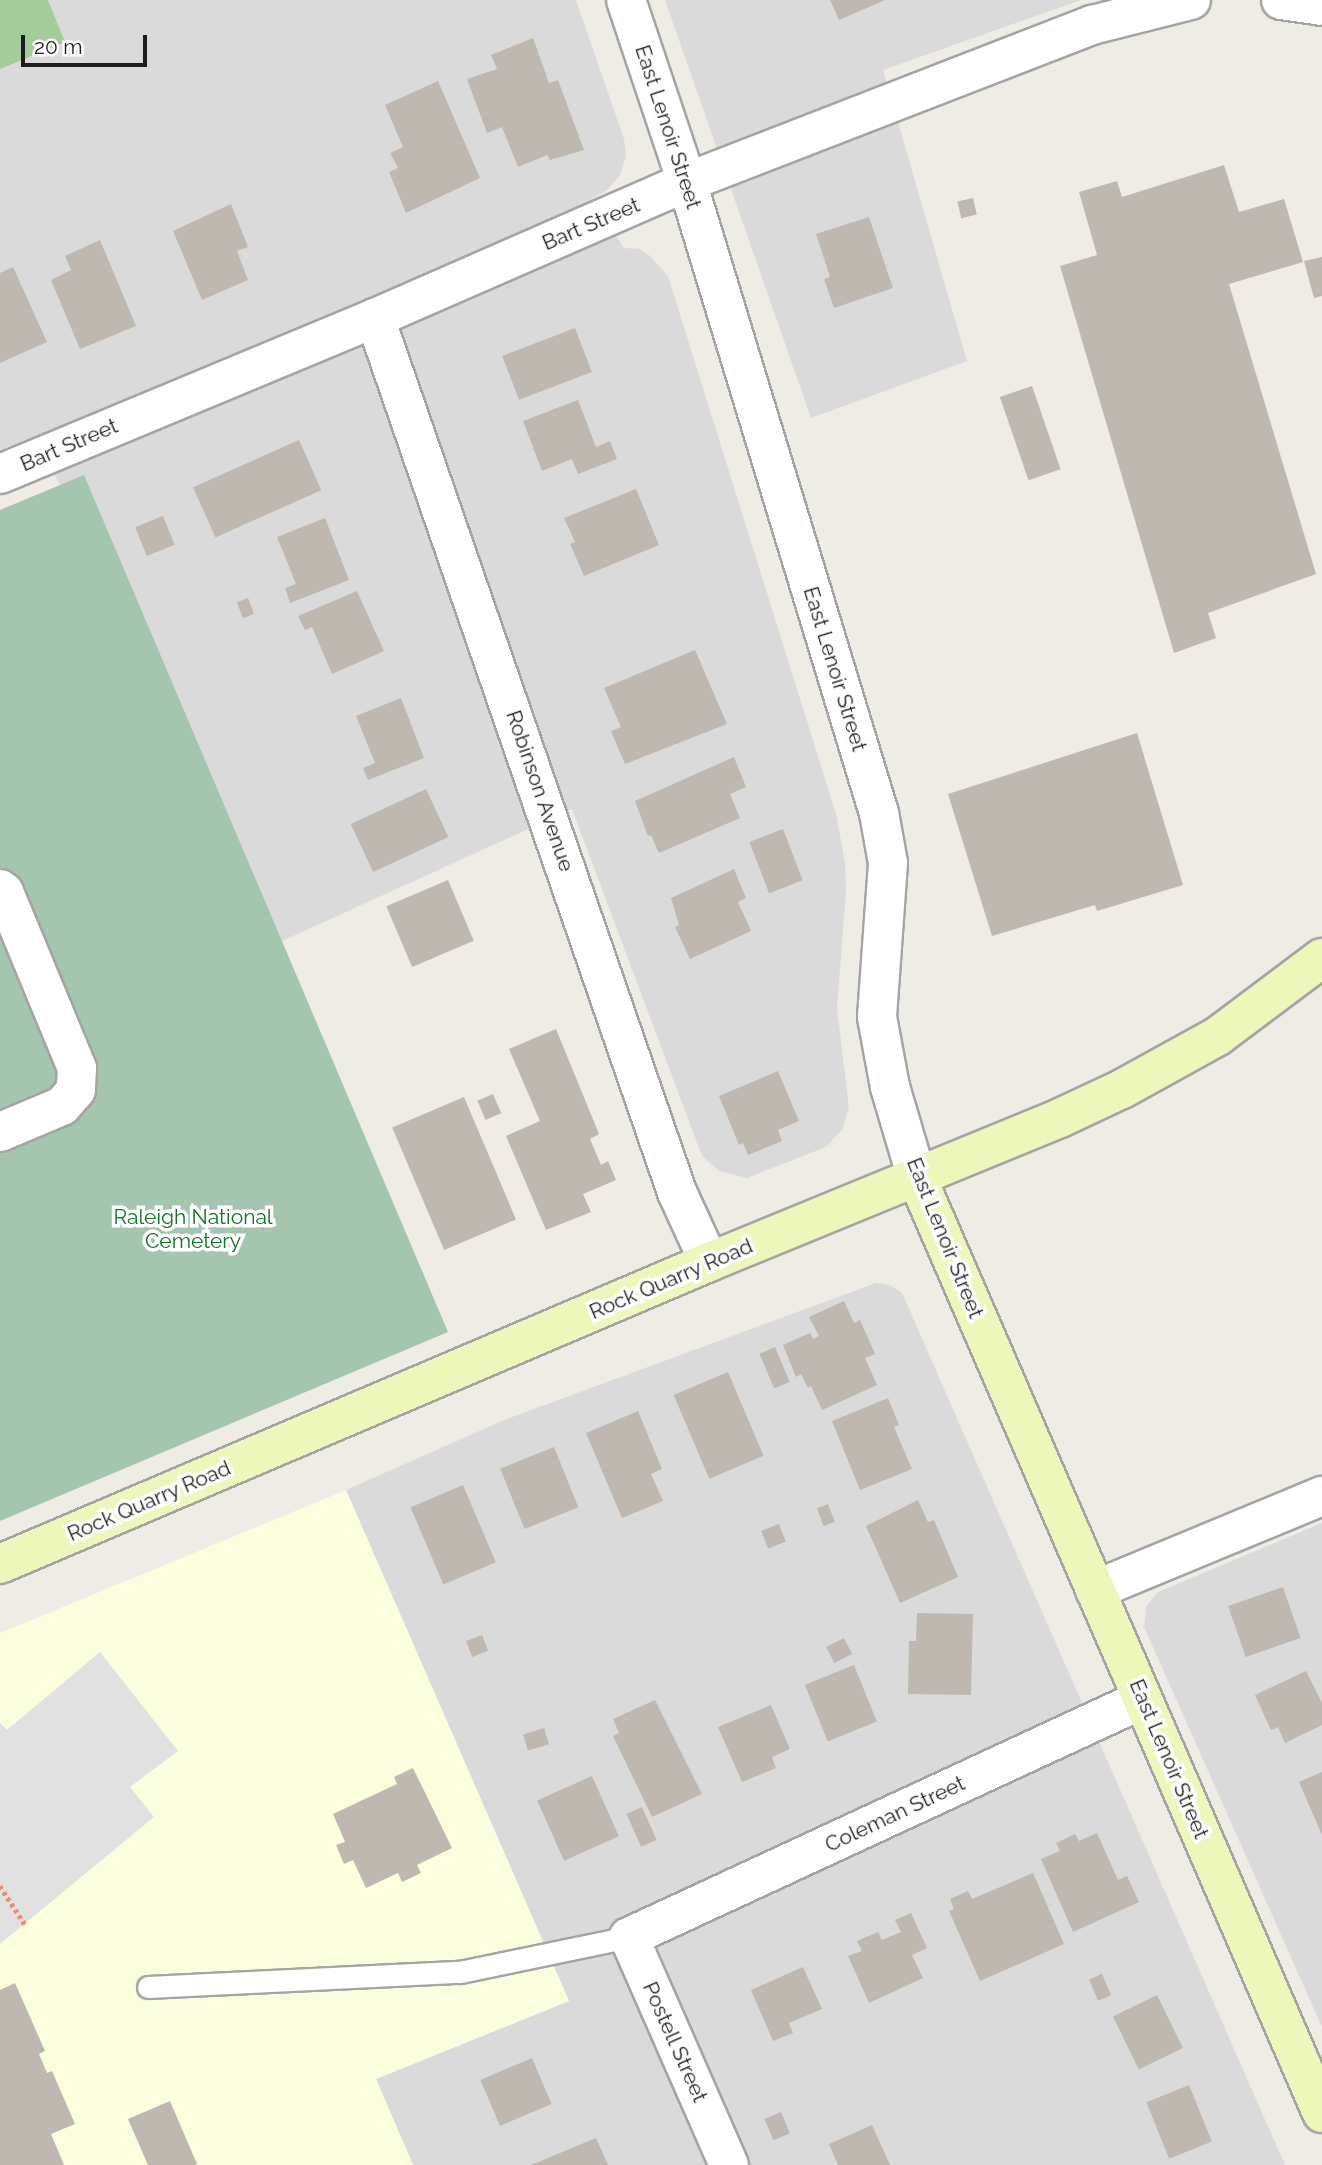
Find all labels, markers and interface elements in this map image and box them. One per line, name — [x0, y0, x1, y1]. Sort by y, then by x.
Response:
scale bar — [24, 21, 150, 65]
text: 20 m — [34, 34, 82, 59]
street label: East Lenoir Street — [630, 42, 706, 212]
street label: Bart Street — [538, 192, 644, 256]
street label: Bart Street — [16, 413, 122, 477]
street label: East Lenoir Street — [798, 583, 872, 755]
street label: Robinson Avenue — [500, 707, 580, 875]
street label: East Lenoir Street — [901, 1154, 989, 1322]
park label: Raleigh National Cemetery — [113, 1204, 273, 1254]
street label: Rock Quarry Road — [585, 1233, 757, 1325]
street label: Rock Quarry Road — [63, 1455, 235, 1547]
street label: East Lenoir Street — [1124, 1675, 1214, 1843]
street label: Coleman Street — [821, 1771, 969, 1857]
street label: Postell Street — [637, 1978, 713, 2106]

